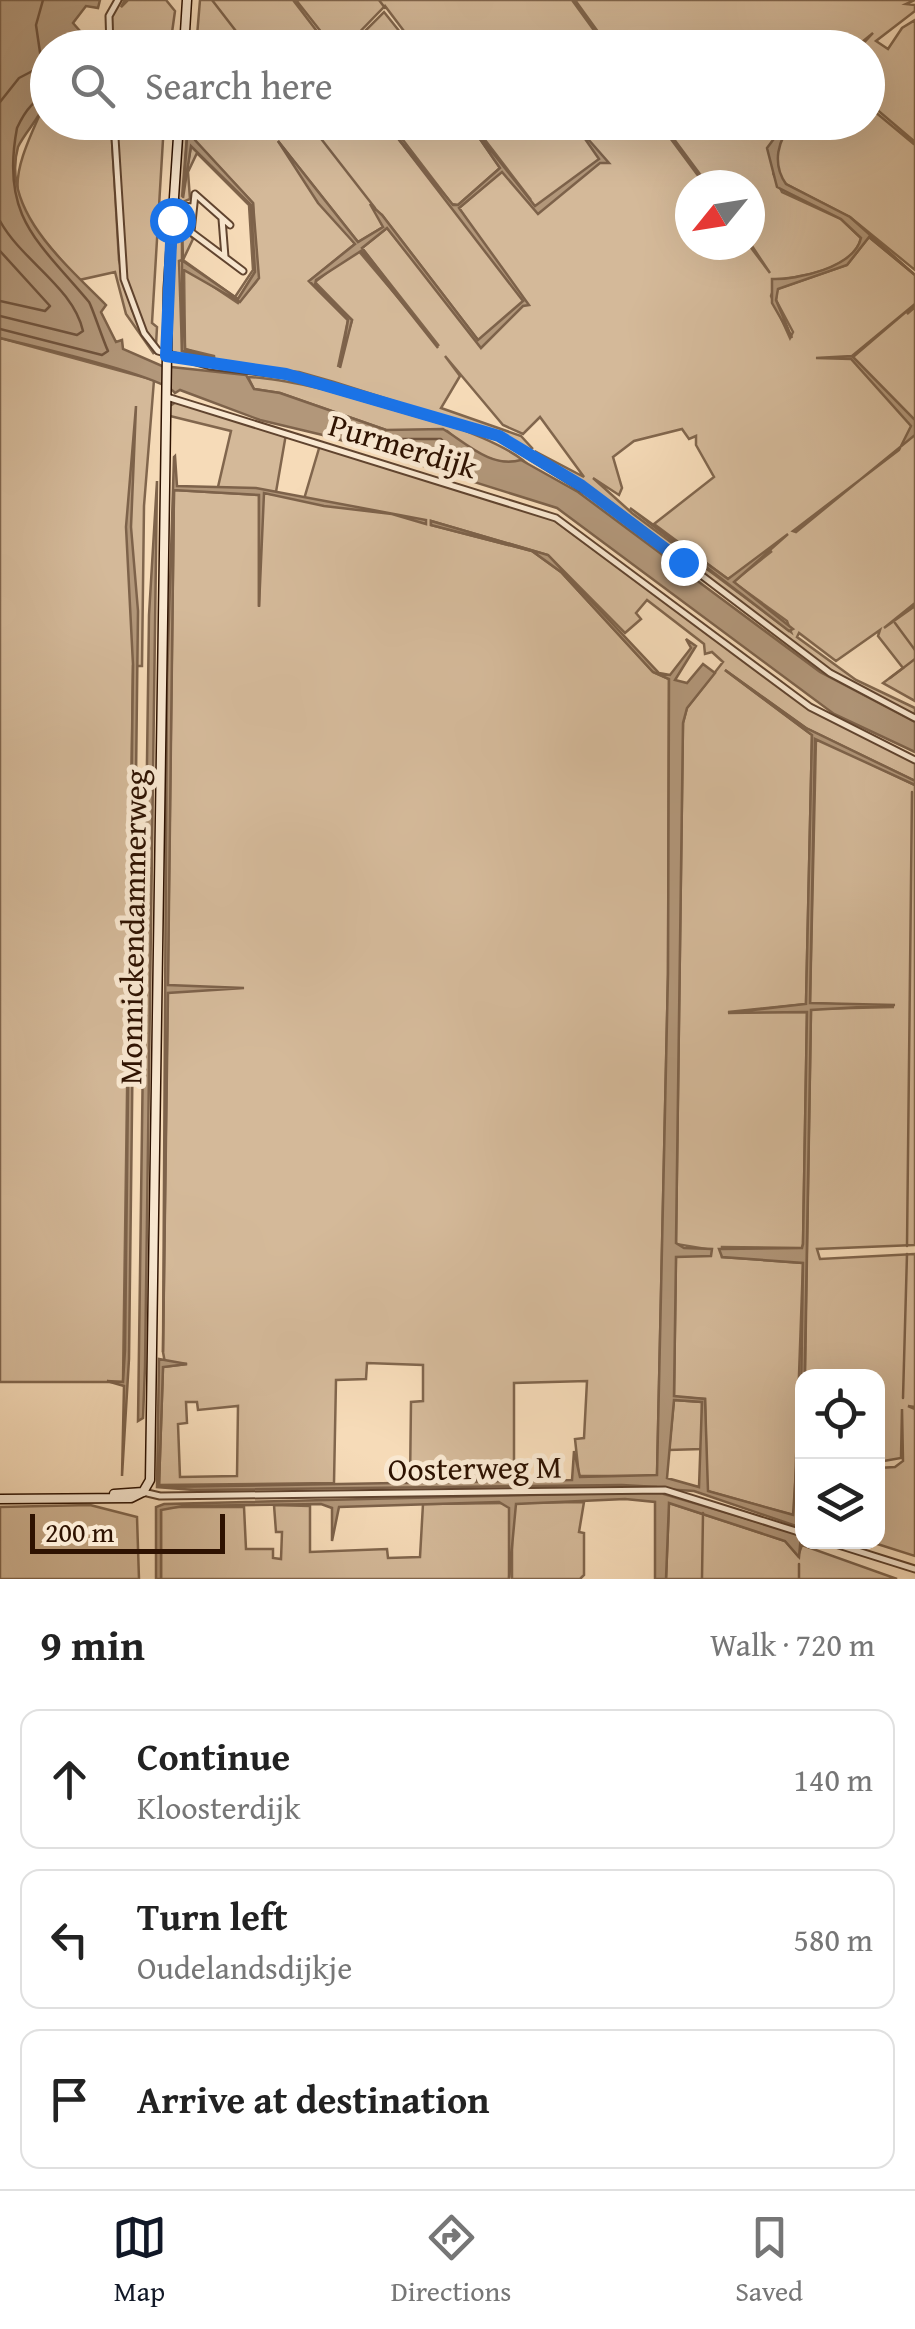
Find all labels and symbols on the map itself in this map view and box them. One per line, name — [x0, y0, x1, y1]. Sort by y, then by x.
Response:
north arrow — [675, 170, 765, 260]
route start — [150, 198, 196, 244]
street label: Purmerdijk — [323, 401, 484, 491]
route end — [661, 540, 707, 586]
street label: Monnickendammerweg — [106, 769, 159, 1085]
street label: Oosterweg M — [387, 1442, 563, 1493]
scale bar — [30, 1509, 225, 1554]

